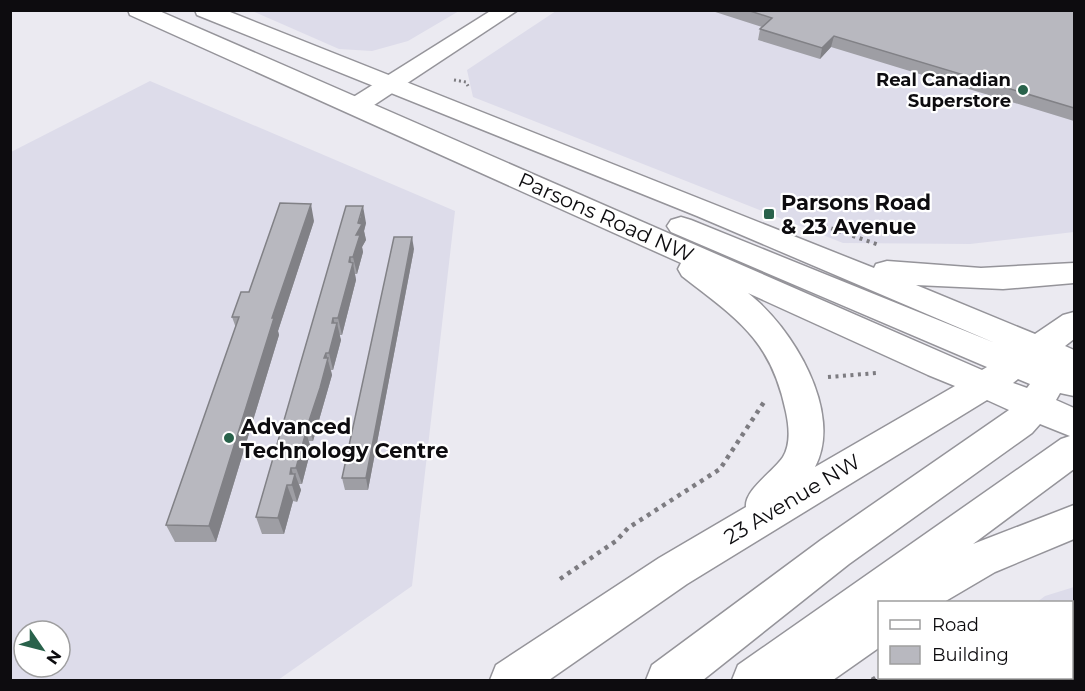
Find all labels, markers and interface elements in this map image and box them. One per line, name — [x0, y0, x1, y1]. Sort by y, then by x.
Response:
place label: Real Canadian Superstore — [876, 69, 1011, 112]
marker: Real Canadian Superstore — [1016, 83, 1030, 97]
street label: Parsons Road NW — [514, 167, 698, 267]
place label: Parsons Road & 23 Avenue — [781, 190, 931, 239]
marker: Parsons Road & 23 Avenue — [762, 207, 776, 221]
place label: Advanced Technology Centre — [240, 414, 448, 463]
marker: Advanced Technology Centre — [222, 431, 236, 445]
street label: 23 Avenue NW — [720, 449, 864, 549]
legend — [878, 601, 1073, 679]
text: Road — [932, 614, 979, 636]
north arrow — [12, 619, 72, 679]
text: Building — [932, 644, 1009, 666]
text: N — [42, 647, 65, 668]

